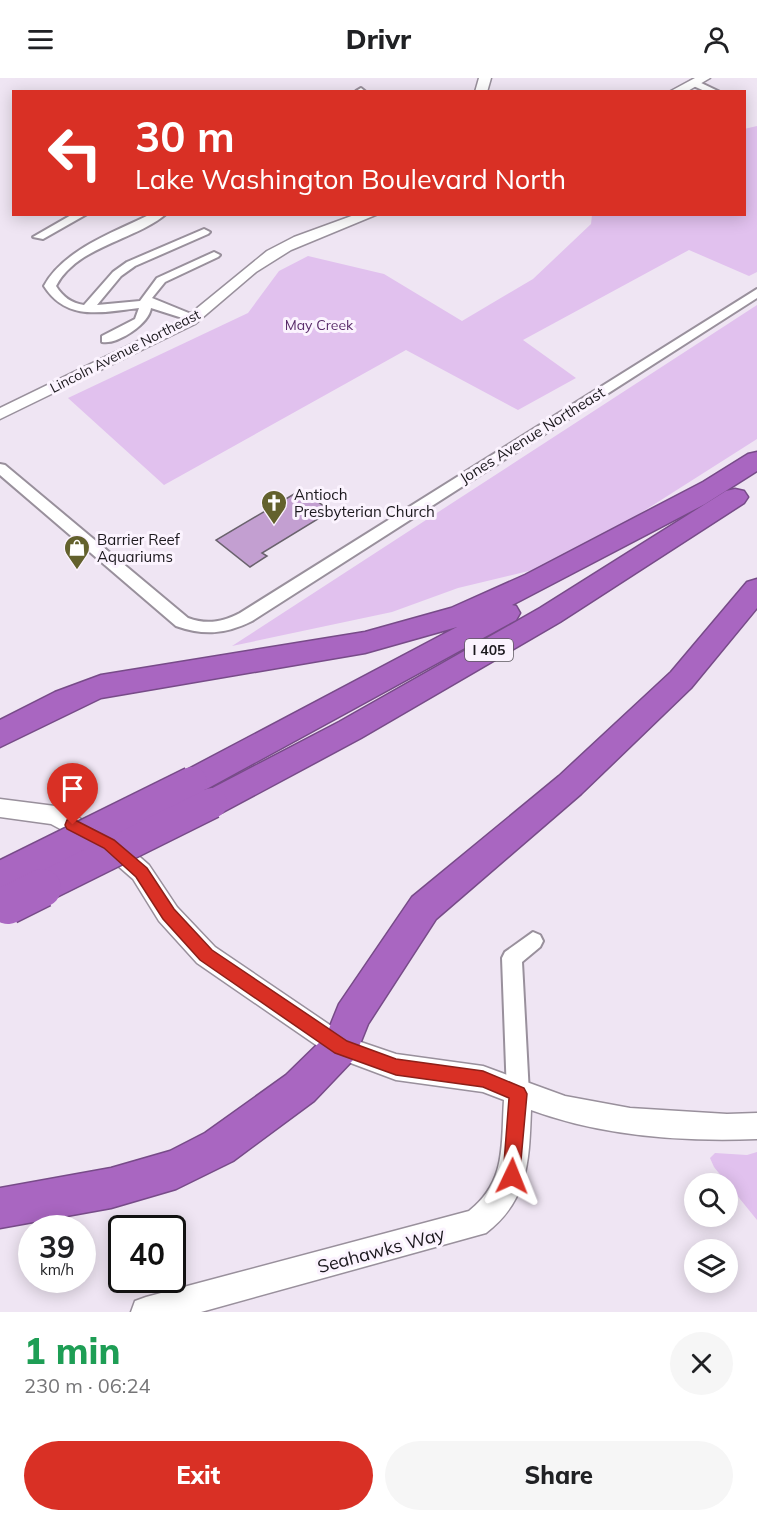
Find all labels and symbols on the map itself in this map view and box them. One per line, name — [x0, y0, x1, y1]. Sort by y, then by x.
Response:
street label: Lincoln Avenue Northeast — [47, 305, 203, 397]
park label: May Creek — [285, 316, 354, 334]
street label: Jones Avenue Northeast — [456, 383, 608, 487]
place label: Antioch Presbyterian Church — [294, 485, 435, 521]
church icon: Antioch Presbyterian Church — [259, 488, 289, 526]
place label: Barrier Reef Aquariums — [97, 530, 181, 566]
shop icon: Barrier Reef Aquariums — [62, 533, 92, 571]
road number: I 405 — [465, 639, 513, 661]
pin — [47, 763, 98, 825]
position arrow — [480, 1144, 544, 1208]
speed limit sign: 40 — [108, 1215, 186, 1293]
street label: Seahawks Way — [315, 1222, 448, 1278]

